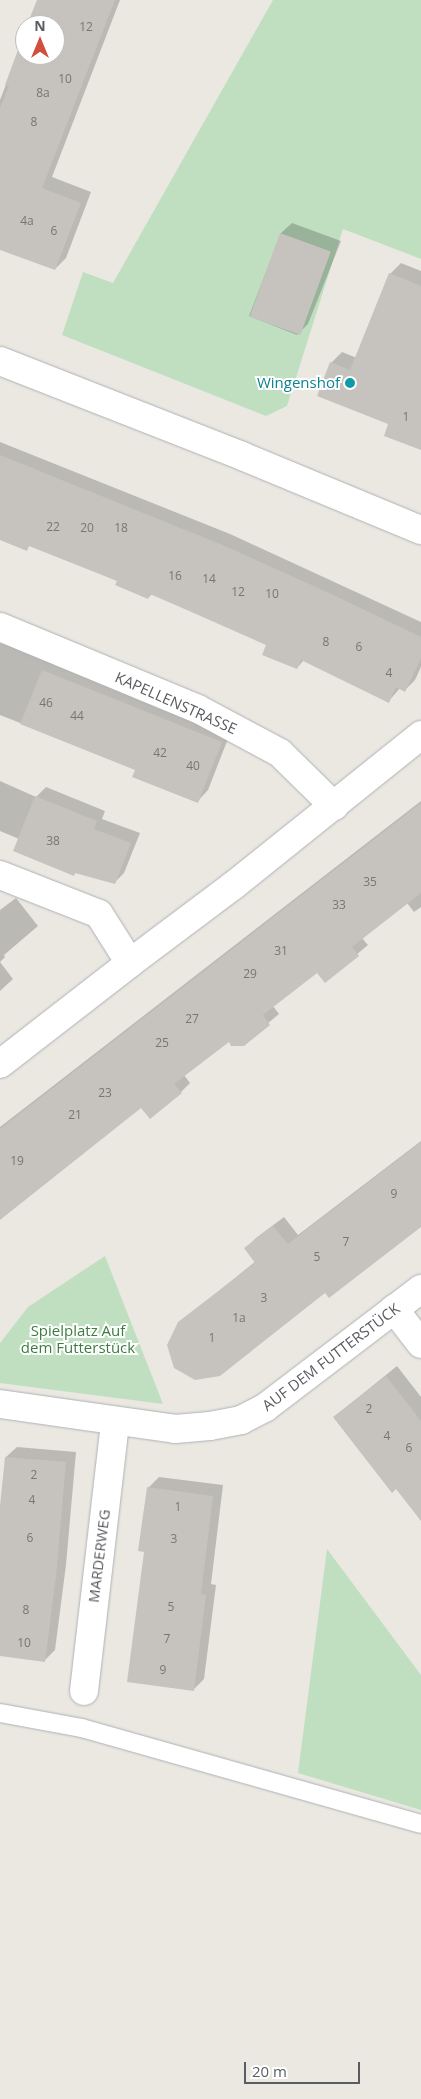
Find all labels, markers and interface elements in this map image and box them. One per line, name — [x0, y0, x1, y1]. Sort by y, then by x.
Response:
north arrow — [15, 15, 65, 65]
text: N — [34, 16, 46, 35]
house number: 12 — [79, 20, 93, 34]
house number: 10 — [58, 72, 72, 86]
house number: 8a — [36, 86, 50, 100]
house number: 8 — [31, 115, 37, 129]
house number: 4a — [20, 214, 34, 228]
house number: 6 — [51, 224, 57, 238]
place label: Wingenshof — [257, 374, 340, 392]
marker: Wingenshof — [344, 377, 356, 389]
house number: 1 — [403, 410, 409, 424]
house number: 22 — [46, 520, 60, 534]
house number: 20 — [80, 521, 94, 535]
house number: 18 — [114, 521, 128, 535]
house number: 16 — [168, 569, 182, 583]
house number: 14 — [202, 572, 216, 586]
house number: 12 — [231, 585, 245, 599]
house number: 10 — [265, 587, 279, 601]
house number: 8 — [323, 635, 329, 649]
house number: 6 — [356, 640, 362, 654]
house number: 4 — [386, 666, 392, 680]
street label: KAPELLENSTRASSE — [112, 668, 240, 738]
house number: 46 — [39, 696, 53, 710]
house number: 44 — [70, 709, 84, 723]
house number: 42 — [153, 746, 167, 760]
house number: 40 — [186, 759, 200, 773]
house number: 38 — [46, 834, 60, 848]
house number: 35 — [363, 875, 377, 889]
house number: 33 — [332, 898, 346, 912]
house number: 31 — [274, 944, 288, 958]
house number: 29 — [243, 967, 257, 981]
house number: 27 — [185, 1012, 199, 1026]
house number: 25 — [155, 1036, 169, 1050]
house number: 23 — [98, 1086, 112, 1100]
house number: 21 — [68, 1108, 82, 1122]
house number: 19 — [10, 1154, 24, 1168]
house number: 9 — [391, 1187, 397, 1201]
house number: 7 — [343, 1235, 349, 1249]
house number: 5 — [314, 1250, 320, 1264]
house number: 3 — [261, 1291, 267, 1305]
street label: AUF DEM FUTTERSTÜCK — [259, 1299, 403, 1415]
house number: 1a — [232, 1311, 246, 1325]
park label: Spielplatz Auf dem Futterstück — [21, 1321, 135, 1356]
house number: 1 — [209, 1331, 215, 1345]
house number: 2 — [366, 1402, 372, 1416]
house number: 4 — [384, 1429, 390, 1443]
house number: 6 — [406, 1441, 412, 1455]
house number: 2 — [31, 1468, 37, 1482]
house number: 4 — [29, 1493, 35, 1507]
house number: 1 — [175, 1500, 181, 1514]
street label: MARDERWEG — [84, 1508, 114, 1604]
house number: 6 — [27, 1531, 33, 1545]
house number: 3 — [171, 1532, 177, 1546]
house number: 5 — [168, 1600, 174, 1614]
house number: 8 — [23, 1603, 29, 1617]
house number: 7 — [164, 1632, 170, 1646]
house number: 10 — [17, 1636, 31, 1650]
house number: 9 — [160, 1663, 166, 1677]
scale bar — [246, 2052, 362, 2084]
text: 20 m — [252, 2061, 287, 2081]

